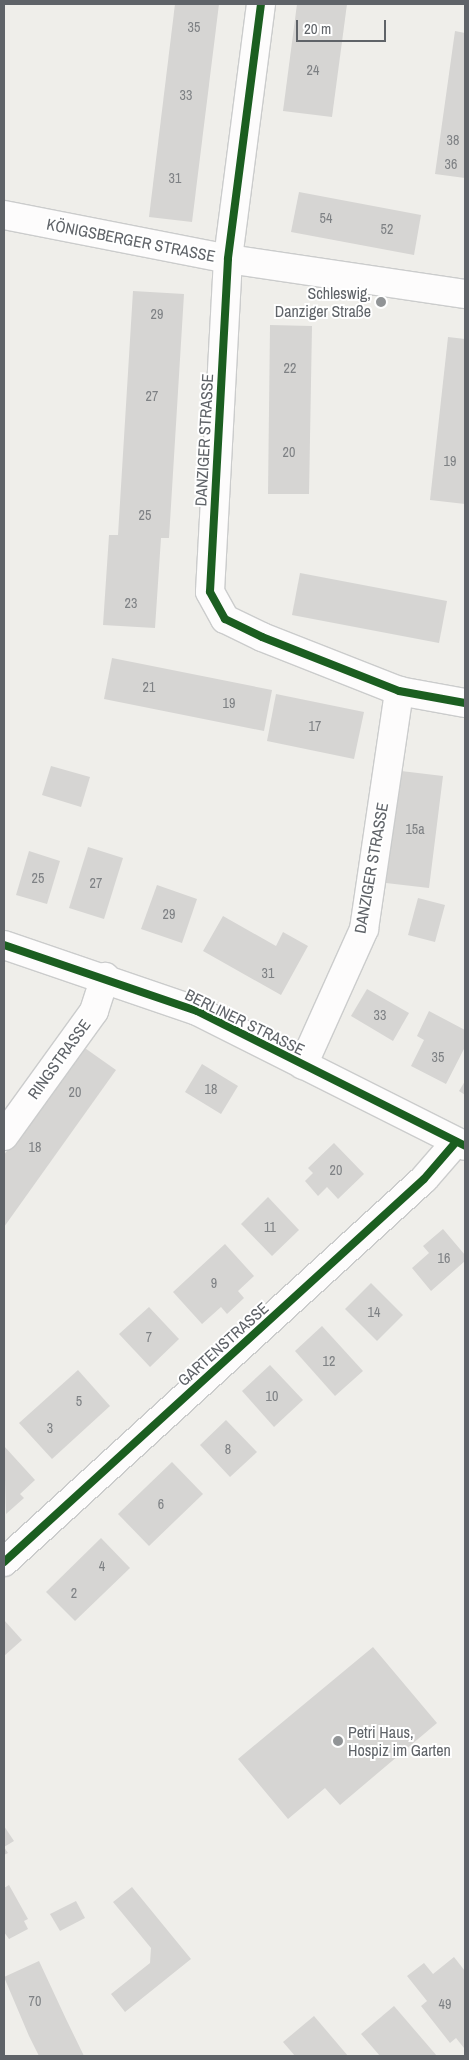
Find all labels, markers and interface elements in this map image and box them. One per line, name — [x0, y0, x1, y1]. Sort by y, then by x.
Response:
scale bar — [299, 10, 389, 42]
text: 20 m — [304, 18, 331, 39]
house number: 35 — [188, 19, 200, 35]
house number: 24 — [307, 62, 319, 78]
house number: 33 — [180, 87, 192, 103]
house number: 38 — [447, 132, 459, 148]
house number: 36 — [445, 156, 457, 172]
house number: 31 — [169, 170, 181, 186]
house number: 54 — [320, 210, 332, 226]
street label: KÖNIGSBERGER STRASSE — [45, 214, 217, 266]
house number: 52 — [381, 221, 393, 237]
place label: Schleswig, Danziger Straße — [275, 283, 371, 321]
marker: Schleswig, Danziger Straße — [375, 296, 387, 308]
house number: 29 — [151, 306, 163, 322]
house number: 22 — [284, 360, 296, 376]
street label: DANZIGER STRASSE — [191, 373, 217, 507]
house number: 27 — [146, 388, 158, 404]
house number: 20 — [283, 444, 295, 460]
house number: 19 — [444, 453, 456, 469]
house number: 25 — [139, 507, 151, 523]
house number: 23 — [125, 595, 137, 611]
house number: 21 — [143, 679, 155, 695]
house number: 19 — [223, 695, 235, 711]
house number: 17 — [309, 718, 321, 734]
street label: DANZIGER STRASSE — [350, 801, 392, 935]
house number: 15a — [405, 821, 425, 837]
house number: 25 — [32, 870, 44, 886]
house number: 27 — [90, 875, 102, 891]
house number: 29 — [163, 906, 175, 922]
house number: 31 — [262, 965, 274, 981]
street label: BERLINER STRASSE — [182, 985, 308, 1059]
house number: 33 — [374, 1007, 386, 1023]
street label: RINGSTRASSE — [24, 1015, 94, 1103]
house number: 35 — [432, 1049, 444, 1065]
house number: 18 — [205, 1081, 217, 1097]
house number: 20 — [69, 1084, 81, 1100]
house number: 18 — [29, 1139, 41, 1155]
house number: 20 — [330, 1162, 342, 1178]
house number: 11 — [264, 1219, 276, 1235]
house number: 16 — [438, 1250, 450, 1266]
house number: 9 — [211, 1275, 217, 1291]
street label: GARTENSTRASSE — [174, 1298, 272, 1390]
house number: 14 — [368, 1304, 380, 1320]
house number: 7 — [146, 1329, 152, 1345]
house number: 12 — [323, 1353, 335, 1369]
house number: 10 — [266, 1388, 278, 1404]
house number: 5 — [76, 1393, 82, 1409]
house number: 3 — [47, 1420, 53, 1436]
house number: 8 — [225, 1441, 231, 1457]
house number: 6 — [158, 1496, 164, 1512]
house number: 4 — [99, 1558, 105, 1574]
house number: 2 — [71, 1585, 77, 1601]
place label: Petri Haus, Hospiz im Garten — [348, 1722, 451, 1760]
marker: Petri Haus, Hospiz im Garten — [332, 1735, 344, 1747]
house number: 70 — [29, 1993, 41, 2009]
house number: 49 — [439, 1996, 451, 2012]

